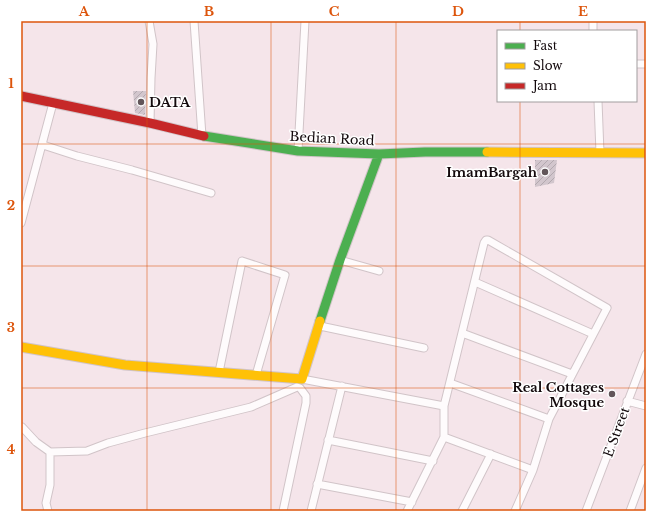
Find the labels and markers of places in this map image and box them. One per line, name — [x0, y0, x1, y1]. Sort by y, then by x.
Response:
place label: DATA — [149, 94, 191, 111]
marker: DATA — [136, 97, 146, 107]
place label: ImamBargah — [446, 164, 538, 181]
marker: ImamBargah — [540, 167, 550, 177]
place label: Real Cottages Mosque — [512, 379, 604, 411]
marker: Real Cottages Mosque — [607, 389, 617, 399]

